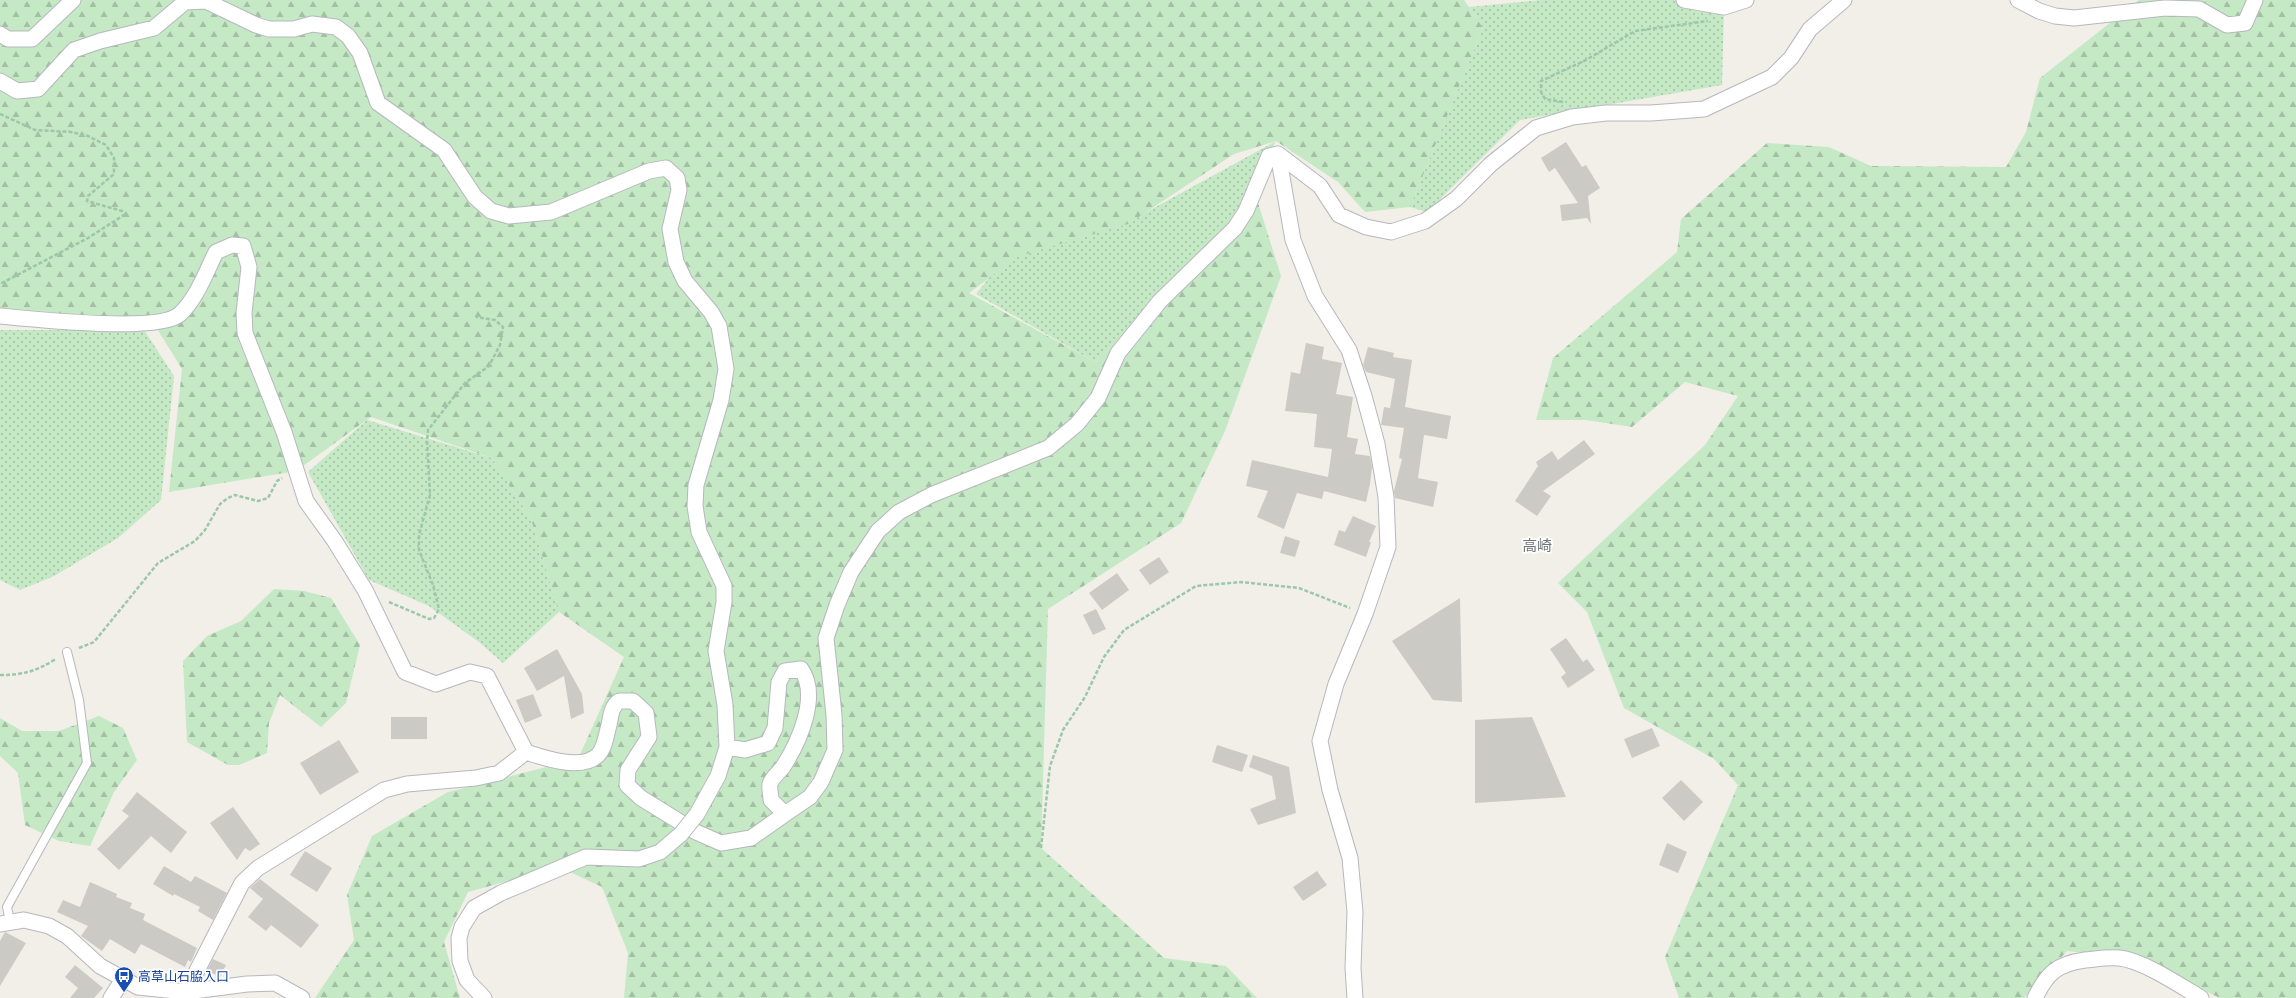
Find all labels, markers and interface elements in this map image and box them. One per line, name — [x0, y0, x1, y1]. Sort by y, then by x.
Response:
district label: 高崎 — [1522, 537, 1552, 555]
bus stop icon: 高草山石脇入口 — [113, 965, 135, 993]
place label: 高草山石脇入口 — [138, 969, 229, 984]

